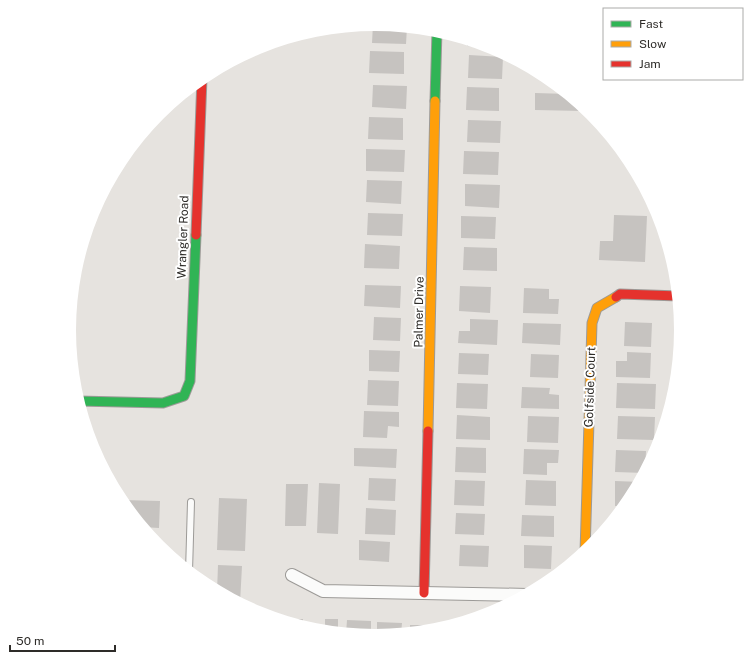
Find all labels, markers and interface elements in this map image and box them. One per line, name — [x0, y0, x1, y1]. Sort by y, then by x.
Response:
legend — [603, 8, 743, 80]
text: Fast — [639, 17, 664, 31]
text: Slow — [639, 37, 667, 51]
text: Jam — [639, 57, 661, 71]
street label: Wrangler Road — [175, 195, 191, 279]
street label: Palmer Drive — [411, 276, 427, 348]
street label: Golfside Court — [582, 346, 598, 428]
scale bar — [10, 627, 115, 653]
text: 50 m — [16, 634, 44, 648]

